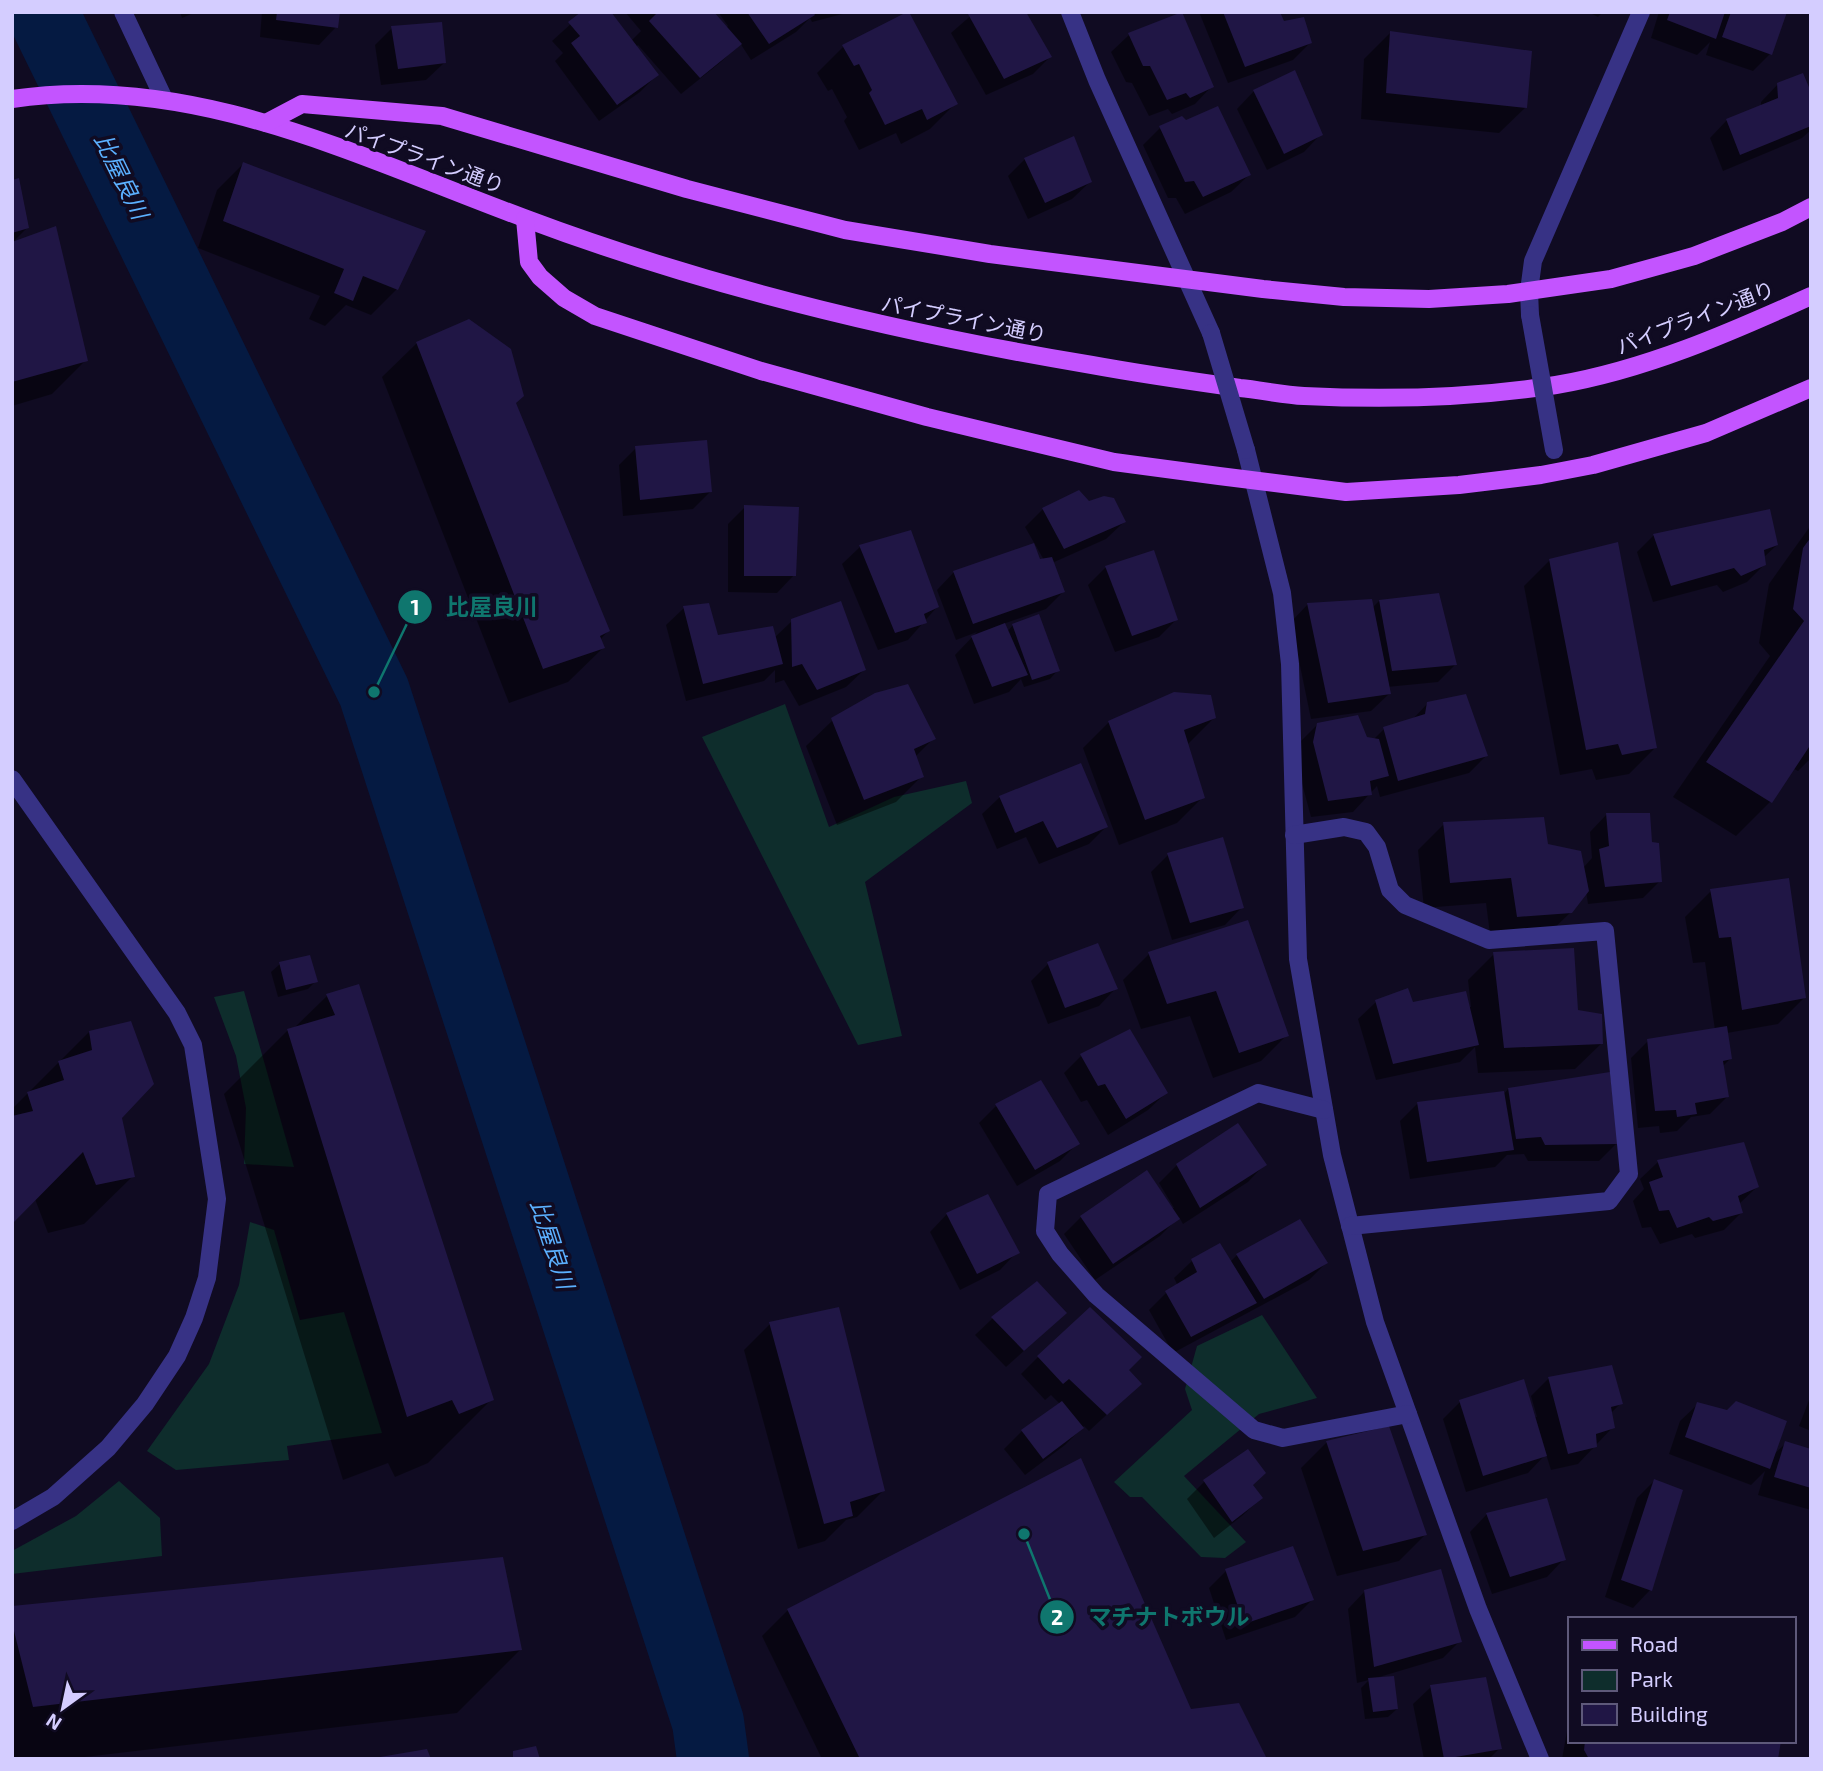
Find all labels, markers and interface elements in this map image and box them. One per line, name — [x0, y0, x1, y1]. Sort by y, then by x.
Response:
street label: パイプライン通り — [342, 117, 508, 197]
water label: 比屋良川 — [89, 129, 156, 226]
street label: パイプライン通り — [1612, 275, 1778, 359]
street label: パイプライン通り — [879, 290, 1049, 346]
callout: 比屋良川 — [397, 585, 552, 629]
text: 比屋良川 — [446, 592, 538, 620]
text: 1 — [410, 594, 420, 619]
water label: 比屋良川 — [525, 1196, 581, 1295]
callout: マチナトボウル — [1039, 1595, 1263, 1639]
text: マチナトボウル — [1089, 1602, 1250, 1630]
text: 2 — [1051, 1604, 1063, 1629]
legend — [1568, 1617, 1795, 1743]
text: Road — [1630, 1631, 1678, 1656]
text: Park — [1630, 1666, 1673, 1691]
north arrow — [28, 1673, 98, 1743]
text: Building — [1630, 1701, 1708, 1726]
text: N — [41, 1709, 65, 1736]

